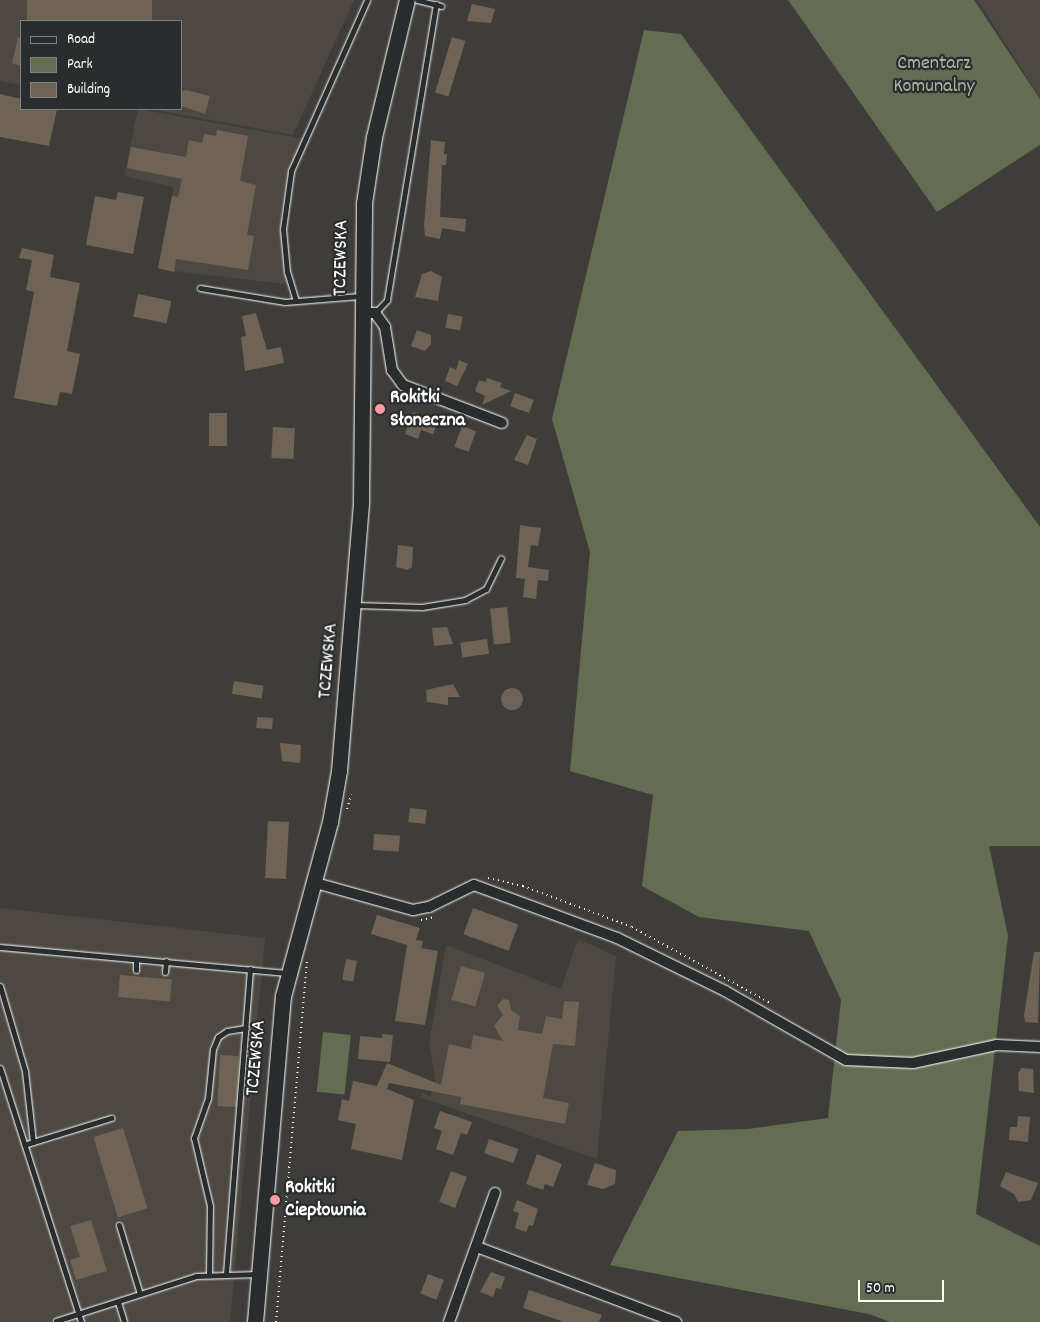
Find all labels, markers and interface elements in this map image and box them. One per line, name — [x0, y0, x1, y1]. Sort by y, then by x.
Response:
legend — [20, 20, 182, 110]
text: Road — [67, 29, 95, 51]
park label: Cmentarz Komunalny — [893, 53, 975, 100]
text: Park — [67, 54, 93, 76]
text: Building — [67, 79, 110, 101]
street label: TCZEWSKA — [329, 220, 355, 296]
place label: Rokitki Słoneczna — [390, 386, 465, 433]
marker: Rokitki Słoneczna — [374, 403, 386, 415]
street label: TCZEWSKA — [314, 622, 344, 700]
street label: TCZEWSKA — [242, 1019, 272, 1097]
place label: Rokitki Ciepłownia — [285, 1176, 366, 1223]
marker: Rokitki Ciepłownia — [269, 1194, 281, 1206]
scale bar — [860, 1270, 946, 1302]
text: 50 m — [866, 1278, 895, 1300]

